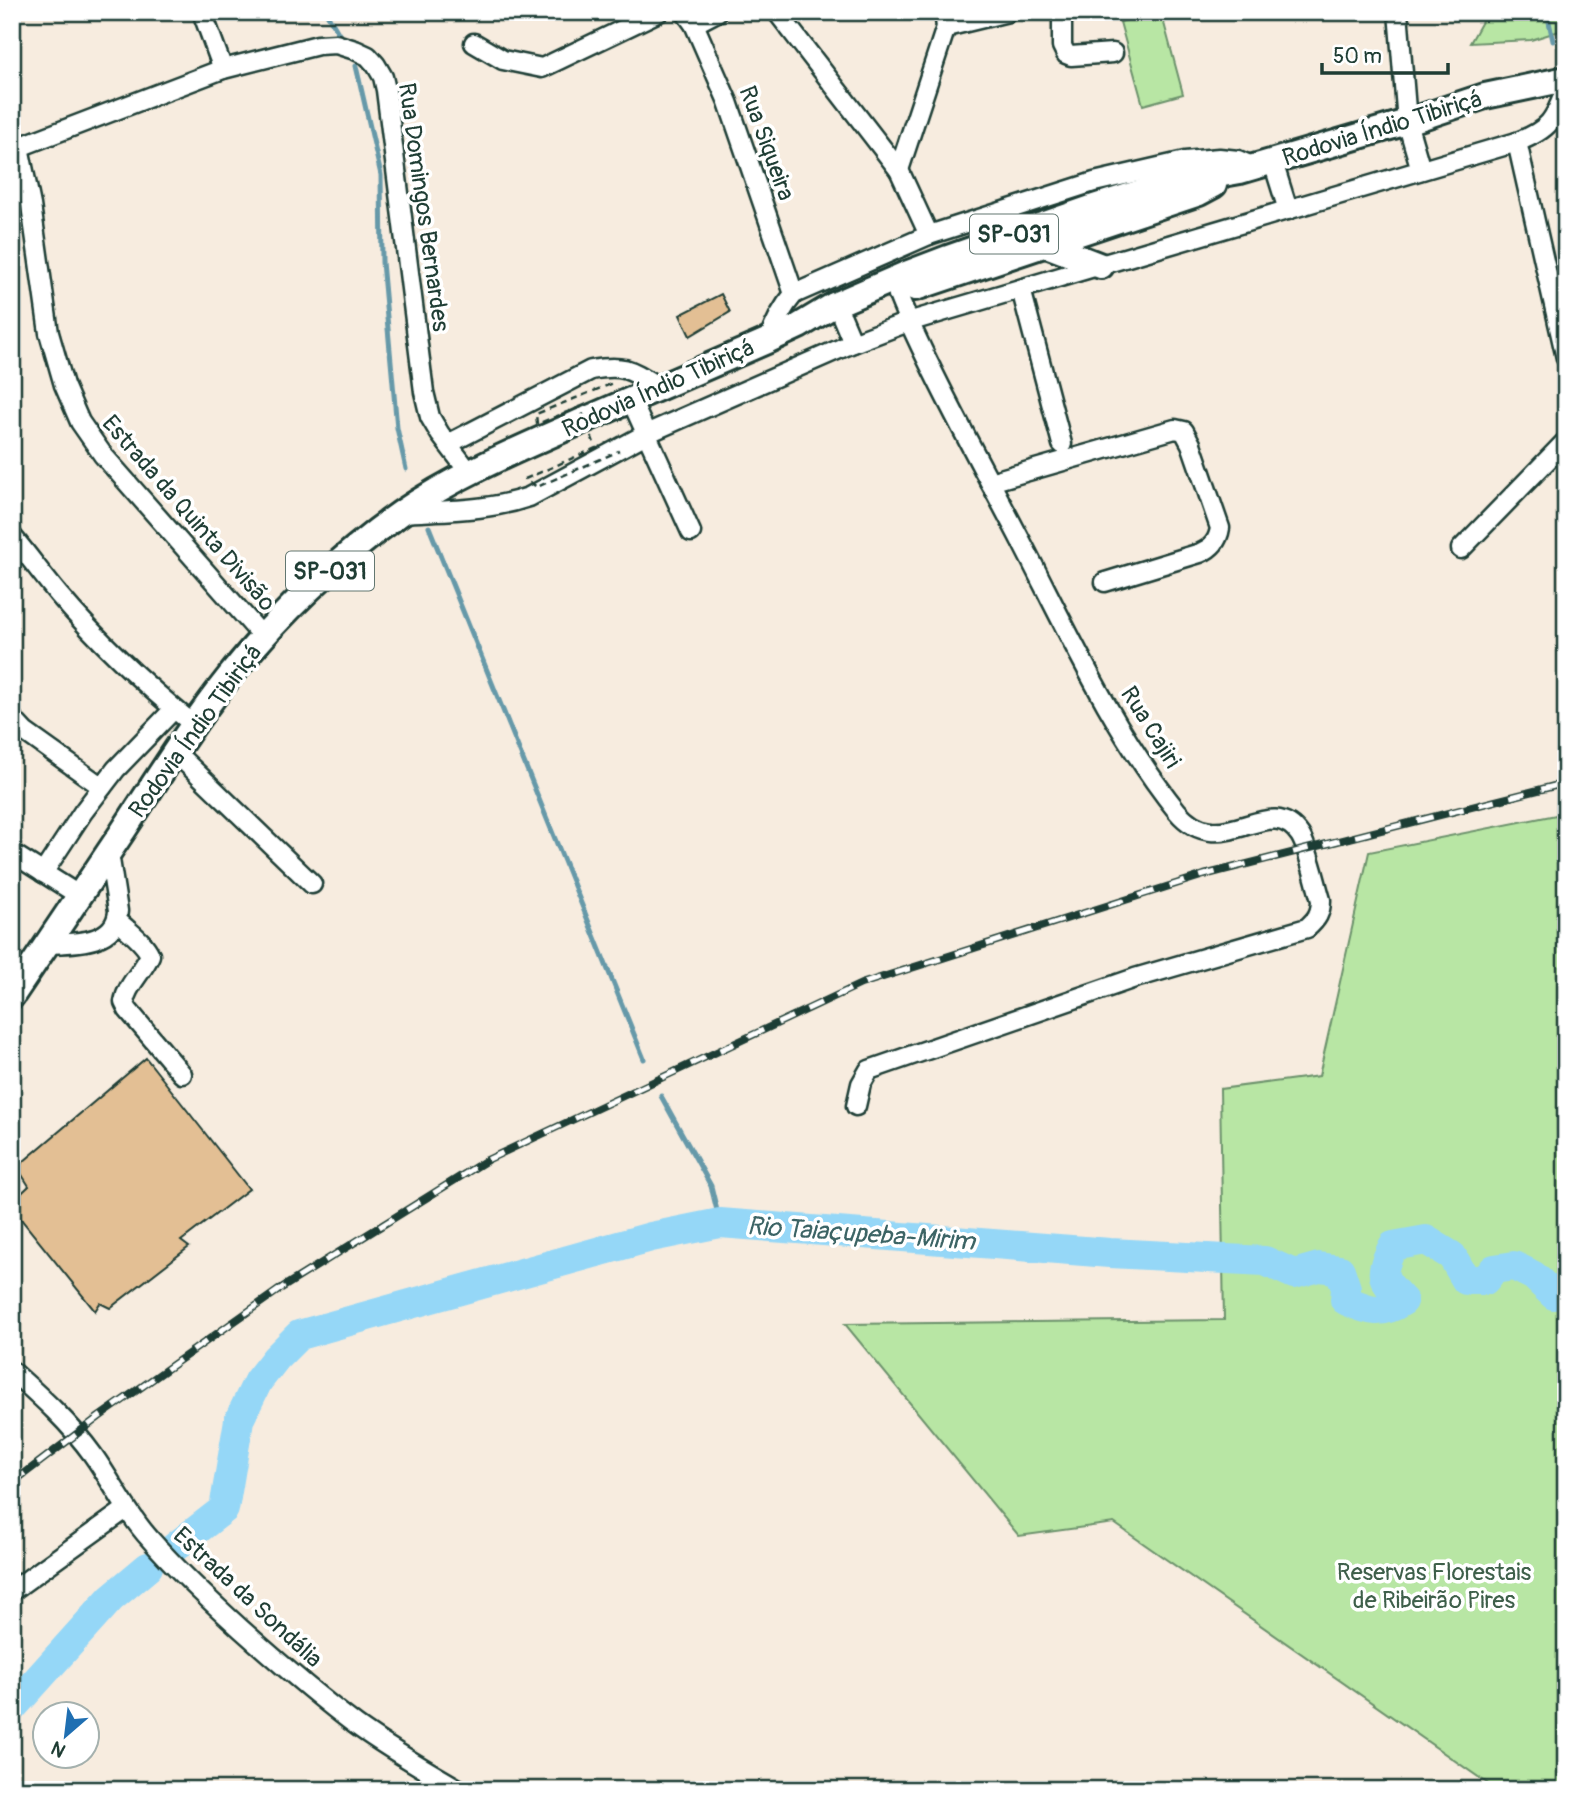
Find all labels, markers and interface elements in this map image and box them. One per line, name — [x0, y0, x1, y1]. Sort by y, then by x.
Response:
scale bar — [1322, 32, 1448, 76]
text: 50 m — [1333, 43, 1382, 70]
street label: Rua Domingos Bernardes — [392, 81, 455, 334]
street label: Rua Siqueira — [732, 82, 801, 204]
street label: Rodovia Índio Tibiriçá — [1279, 84, 1485, 173]
road number: SP-031 — [970, 215, 1058, 254]
street label: Rodovia Índio Tibiriçá — [558, 333, 759, 444]
street label: Estrada da Quinta Divisão — [96, 409, 282, 617]
road number: SP-031 — [286, 552, 374, 590]
street label: Rodovia Índio Tibiriçá — [123, 639, 268, 824]
street label: Rua Cajiri — [1114, 681, 1187, 774]
water label: Rio Taiaçupeba-Mirim — [746, 1210, 978, 1258]
street label: Estrada da Sondália — [167, 1521, 328, 1674]
park label: Reservas Florestais de Ribeirão Pires — [1337, 1558, 1531, 1615]
north arrow — [32, 1700, 102, 1770]
text: N — [47, 1735, 70, 1763]

